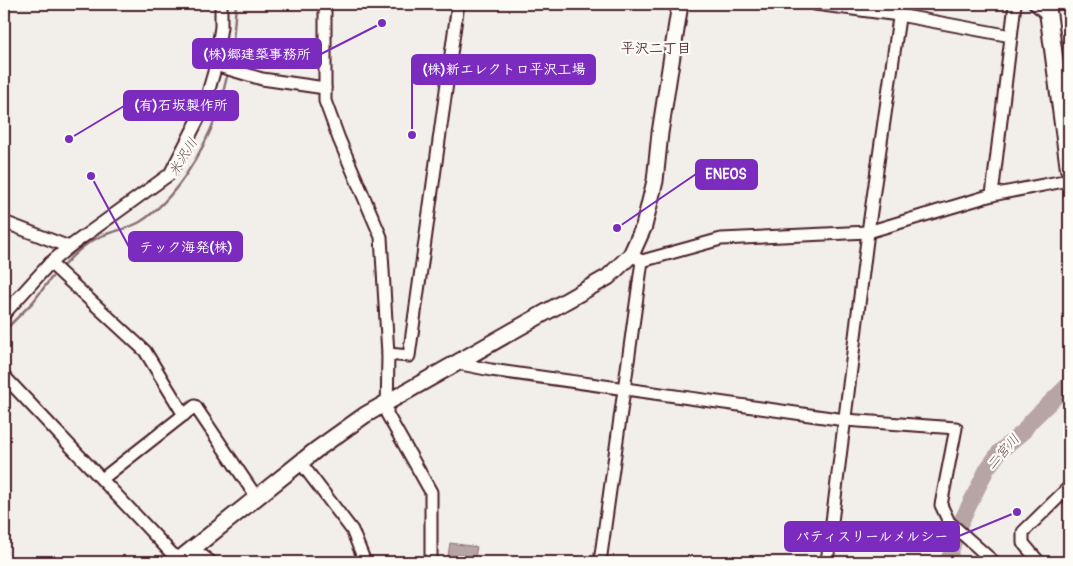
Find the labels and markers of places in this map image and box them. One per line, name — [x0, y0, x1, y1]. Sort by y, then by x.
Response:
callout: (株)郷建築事務所 — [193, 39, 321, 68]
callout: (株)新エレクトロ平沢工場 — [412, 55, 595, 84]
callout: (有)石坂製作所 — [124, 91, 238, 120]
callout: ENEOS — [696, 160, 757, 189]
callout: テック海発(株) — [129, 232, 242, 261]
callout: パティスリールメルシー — [785, 522, 959, 551]

